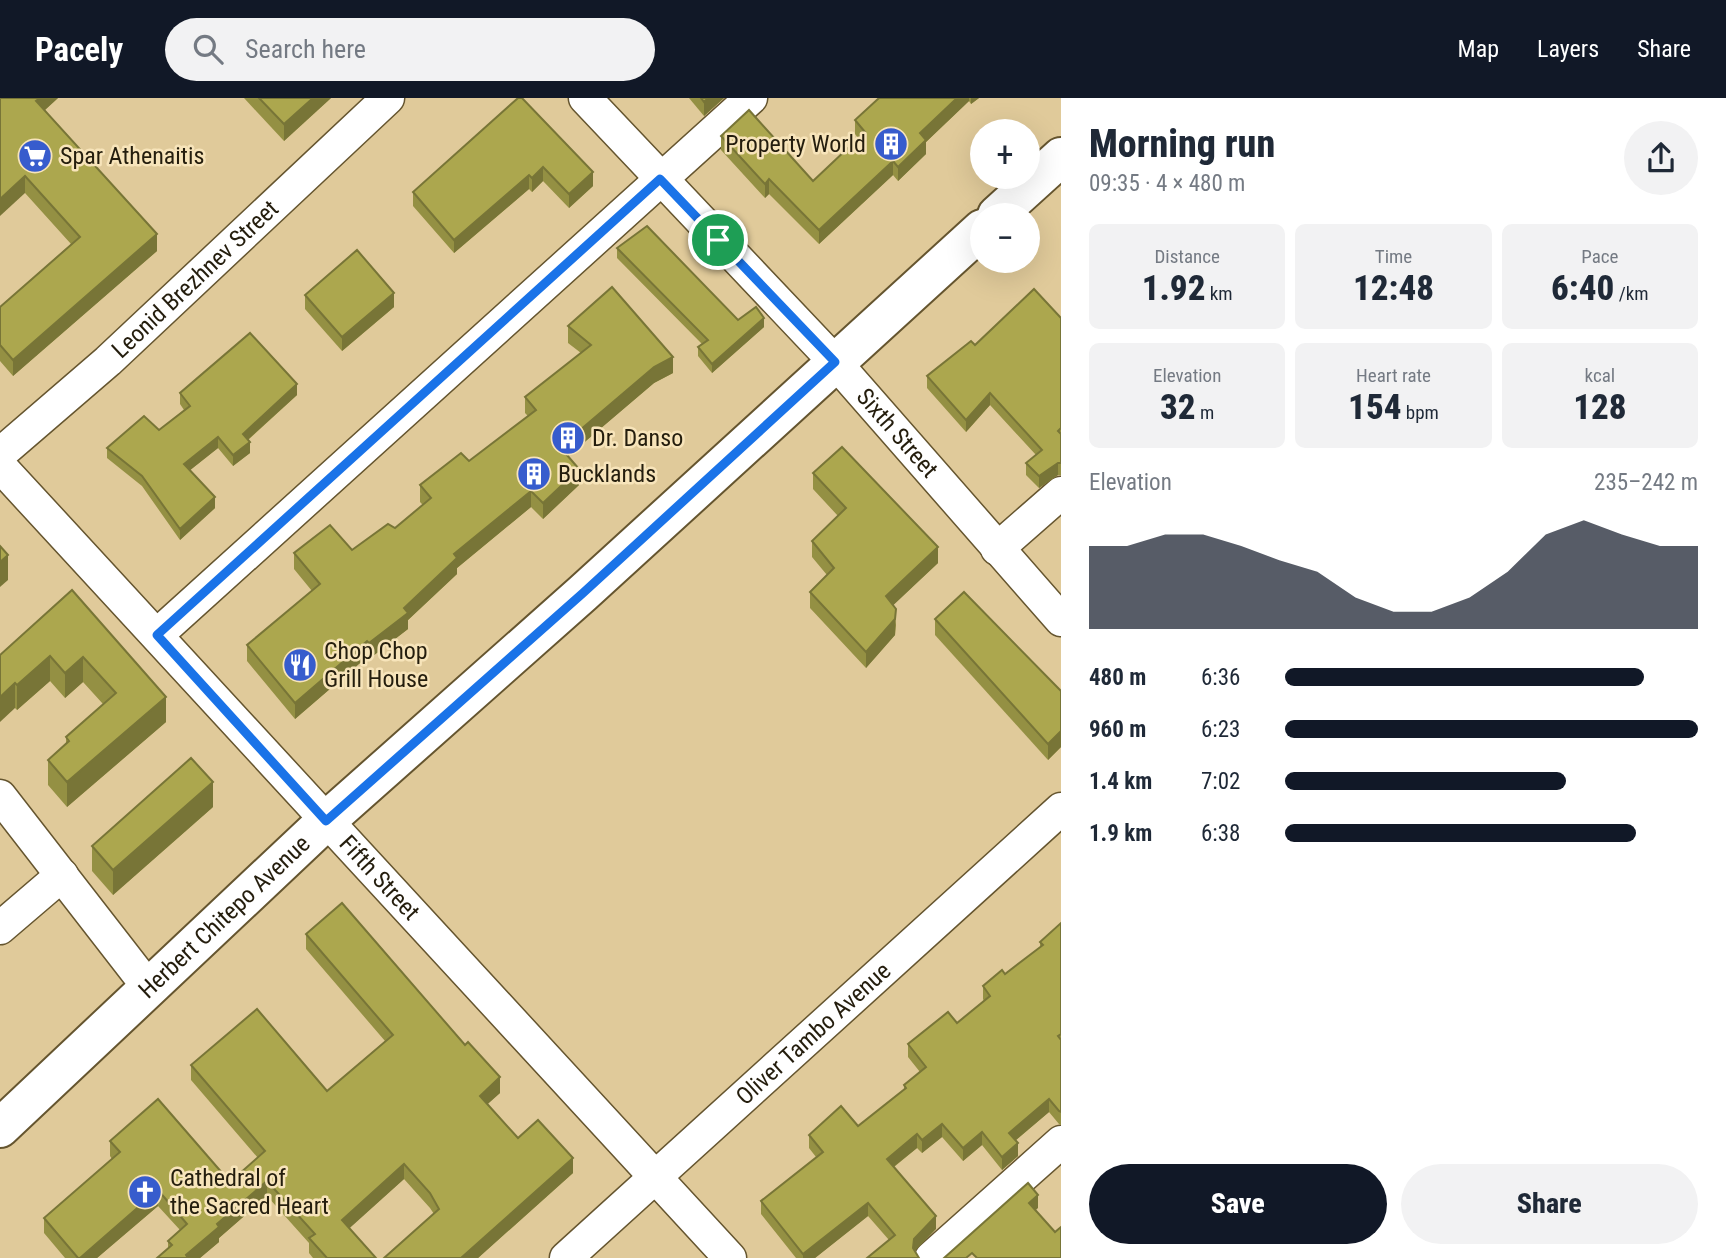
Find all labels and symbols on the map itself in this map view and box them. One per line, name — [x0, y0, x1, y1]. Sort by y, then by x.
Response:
building icon: Property World — [872, 125, 910, 163]
place label: Property World — [725, 130, 866, 158]
supermarket icon: Spar Athenaitis — [16, 137, 54, 175]
place label: Spar Athenaitis — [60, 142, 204, 170]
street label: Leonid Brezhnev Street — [106, 194, 284, 364]
pin — [688, 210, 748, 270]
street label: Sixth Street — [851, 383, 944, 483]
building icon: Dr. Danso — [549, 419, 587, 457]
place label: Dr. Danso — [592, 424, 683, 452]
building icon: Bucklands — [515, 455, 553, 493]
place label: Bucklands — [558, 460, 656, 488]
place label: Chop Chop Grill House — [324, 637, 428, 693]
restaurant icon: Chop Chop Grill House — [281, 646, 319, 684]
street label: Herbert Chitepo Avenue — [133, 830, 316, 1004]
street label: Fifth Street — [334, 830, 425, 926]
street label: Oliver Tambo Avenue — [730, 957, 896, 1111]
place label: Cathedral of the Sacred Heart — [170, 1164, 329, 1220]
church icon: Cathedral of the Sacred Heart — [126, 1173, 164, 1211]

